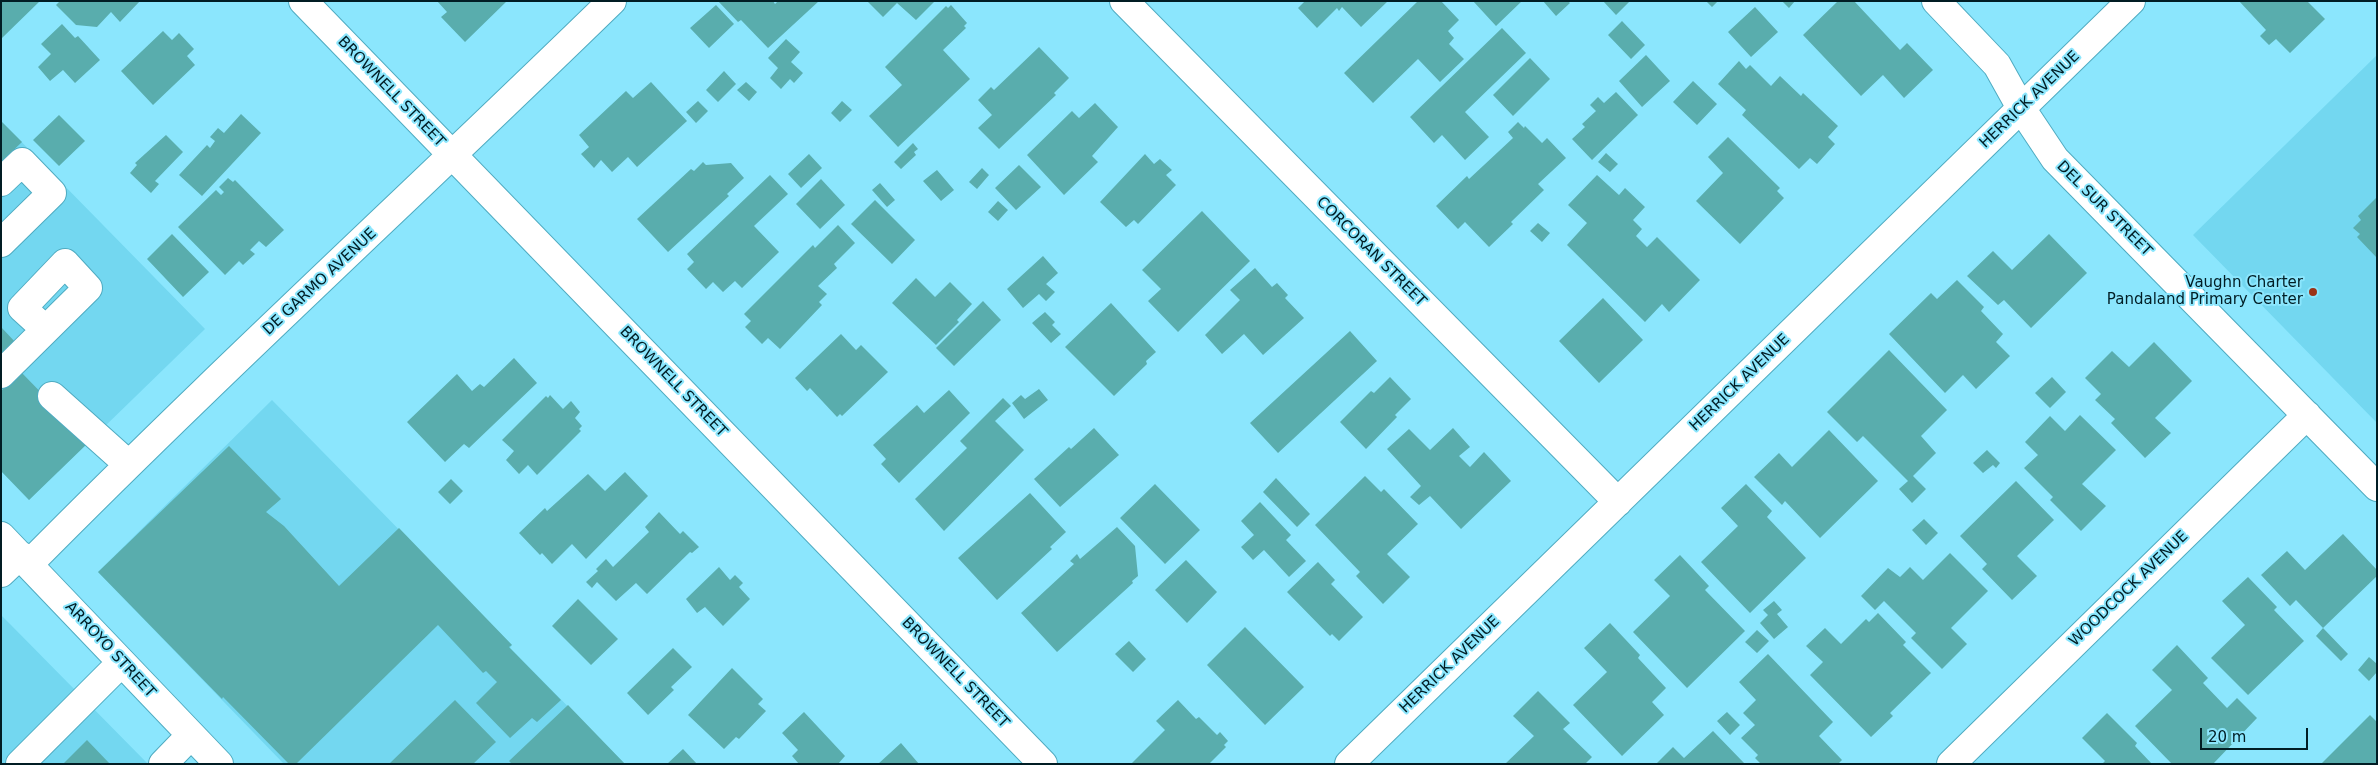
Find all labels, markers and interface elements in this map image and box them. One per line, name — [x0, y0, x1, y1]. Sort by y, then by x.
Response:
street label: BROWNELL STREET — [334, 33, 448, 151]
street label: HERRICK AVENUE — [1976, 48, 2084, 152]
street label: DEL SUR STREET — [2053, 158, 2155, 260]
street label: CORCORAN STREET — [1312, 193, 1430, 311]
street label: DE GARMO AVENUE — [260, 225, 380, 339]
place label: Vaughn Charter Pandaland Primary Center — [2107, 274, 2303, 309]
marker: Vaughn Charter Pandaland Primary Center — [2307, 286, 2319, 298]
street label: BROWNELL STREET — [616, 323, 730, 441]
street label: HERRICK AVENUE — [1686, 331, 1794, 435]
street label: WOODCOCK AVENUE — [2066, 528, 2192, 650]
street label: ARROYO STREET — [61, 598, 159, 702]
street label: HERRICK AVENUE — [1396, 613, 1504, 717]
street label: BROWNELL STREET — [898, 614, 1012, 732]
scale bar — [2203, 718, 2310, 750]
text: 20 m — [2208, 728, 2246, 746]

